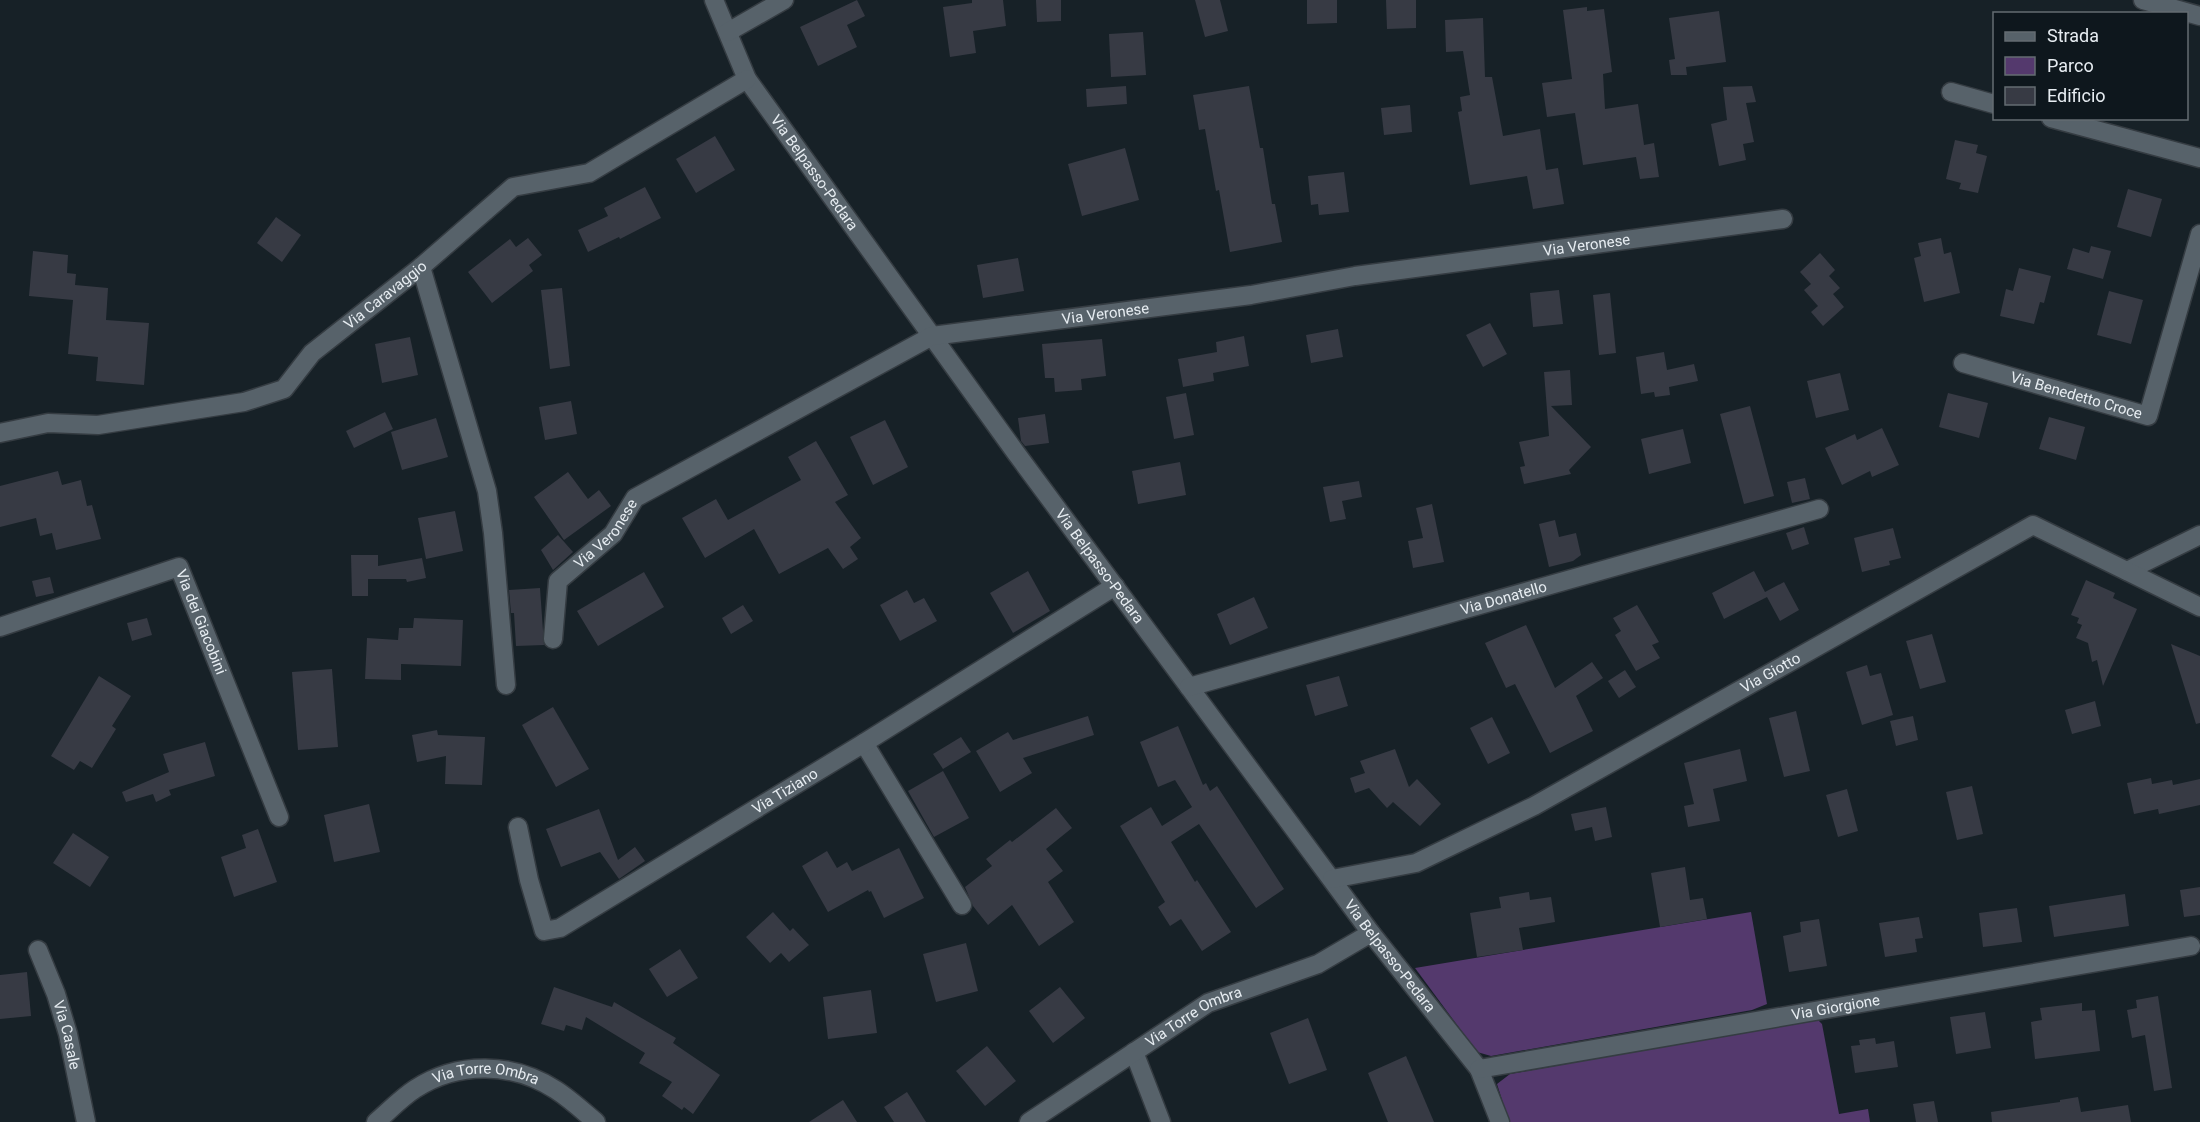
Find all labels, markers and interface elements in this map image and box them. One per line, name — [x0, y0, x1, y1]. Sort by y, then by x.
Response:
legend — [1993, 12, 2188, 120]
text: Strada — [2047, 25, 2099, 46]
text: Parco — [2047, 55, 2094, 76]
text: Edificio — [2047, 85, 2106, 106]
street label: Via Belpasso-Pedara — [767, 111, 862, 234]
street label: Via Veronese — [1542, 230, 1631, 260]
street label: Via Caravaggio — [340, 257, 431, 333]
street label: Via Veronese — [1061, 299, 1150, 328]
street label: Via Benedetto Croce — [2008, 368, 2144, 423]
street label: Via Veronese — [570, 496, 641, 572]
street label: Via Belpasso-Pedara — [1051, 505, 1148, 627]
street label: Via dei Giacobini — [172, 567, 230, 677]
street label: Via Donatello — [1459, 577, 1549, 619]
street label: Via Giotto — [1737, 649, 1804, 697]
street label: Via Tiziano — [749, 764, 821, 818]
street label: Via Belpasso-Pedara — [1340, 896, 1439, 1016]
street label: Via Torre Ombra — [1142, 983, 1244, 1051]
street label: Via Giorgione — [1790, 991, 1881, 1024]
street label: Via Casale — [49, 998, 84, 1071]
street label: Via Torre Ombra — [430, 1059, 542, 1089]

